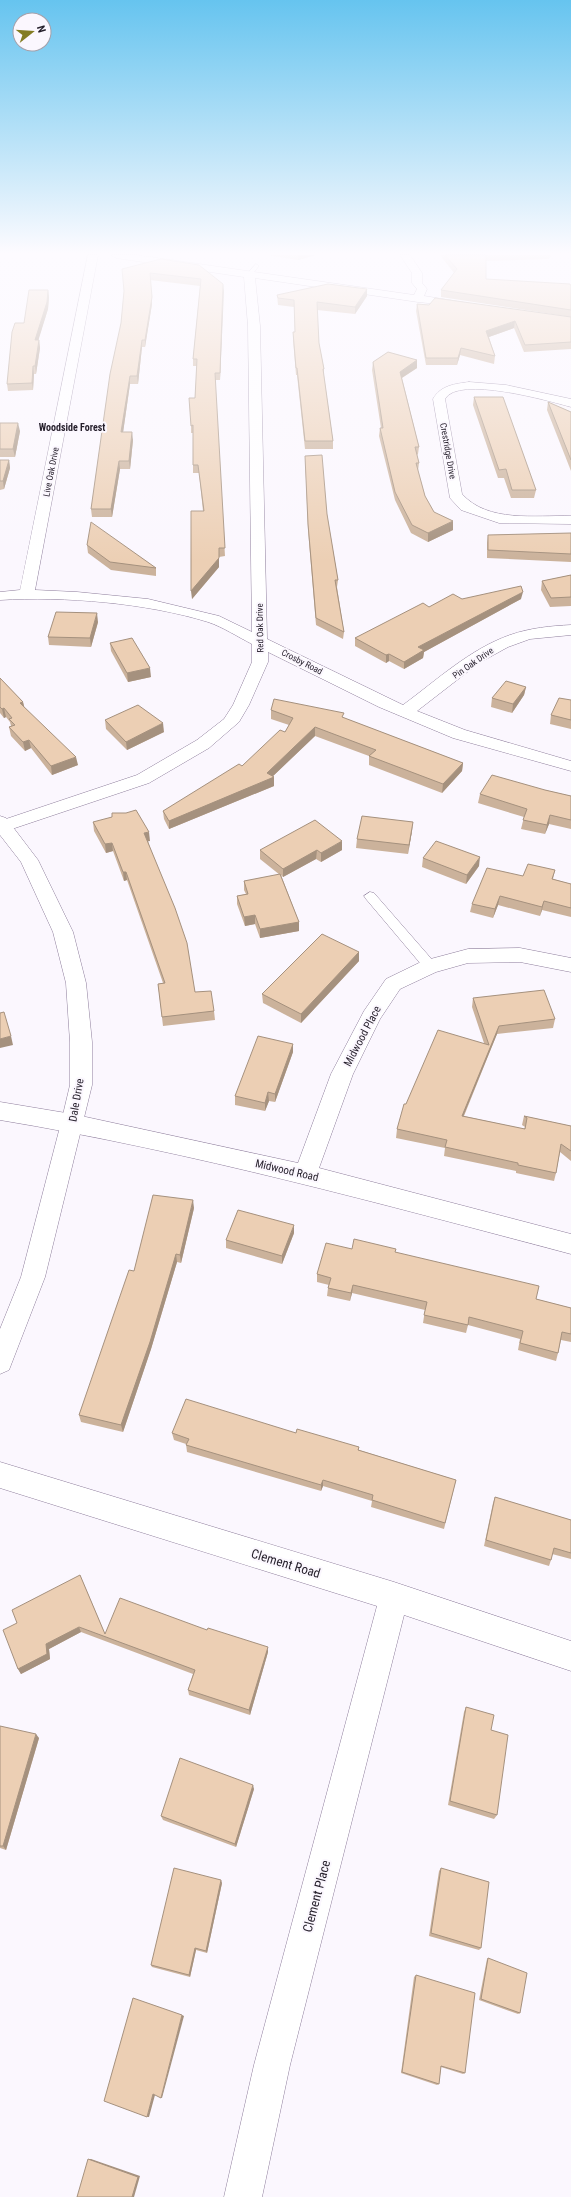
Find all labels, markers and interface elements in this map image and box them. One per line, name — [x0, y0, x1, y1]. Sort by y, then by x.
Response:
north arrow — [12, 12, 52, 52]
text: N — [34, 24, 48, 35]
district label: Woodside Forest — [39, 422, 105, 433]
street label: Crestridge Drive — [438, 422, 458, 480]
street label: Live Oak Drive — [41, 446, 61, 498]
street label: Red Oak Drive — [255, 603, 265, 653]
street label: Pin Oak Drive — [451, 645, 495, 681]
street label: Crosby Road — [280, 647, 324, 677]
street label: Midwood Place — [341, 1004, 384, 1069]
street label: Dale Drive — [66, 1077, 87, 1123]
street label: Midwood Road — [254, 1157, 320, 1184]
street label: Clement Road — [249, 1546, 322, 1581]
street label: Clement Place — [300, 1858, 333, 1934]

